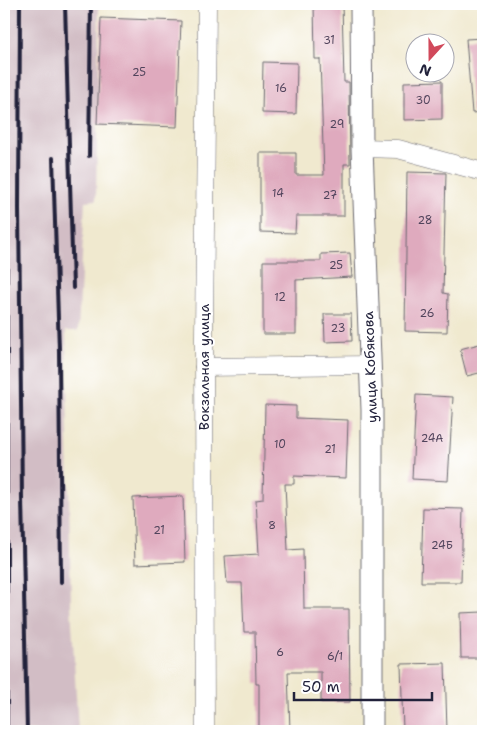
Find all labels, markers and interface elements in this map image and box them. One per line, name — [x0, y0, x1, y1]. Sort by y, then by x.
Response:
north arrow — [404, 32, 454, 82]
house number: 31 — [323, 33, 335, 48]
text: N — [417, 60, 434, 81]
house number: 25 — [132, 65, 146, 80]
house number: 16 — [275, 81, 287, 96]
house number: 30 — [415, 93, 431, 108]
house number: 29 — [330, 117, 344, 132]
house number: 14 — [272, 186, 284, 201]
house number: 27 — [323, 188, 338, 203]
house number: 28 — [417, 213, 433, 228]
house number: 25 — [329, 258, 343, 273]
house number: 12 — [274, 290, 286, 305]
street label: Вокзальная улица — [195, 304, 213, 430]
house number: 26 — [420, 306, 434, 321]
street label: улица Кобякова — [359, 311, 381, 423]
house number: 23 — [331, 321, 345, 336]
house number: 24А — [421, 431, 443, 446]
house number: 10 — [274, 437, 286, 452]
house number: 21 — [324, 442, 336, 457]
house number: 8 — [268, 518, 276, 533]
house number: 21 — [153, 523, 165, 538]
house number: 24Б — [431, 538, 453, 553]
house number: 6 — [276, 645, 284, 660]
house number: 6/1 — [327, 649, 343, 664]
scale bar — [294, 670, 432, 702]
text: 50 m — [302, 677, 340, 697]

